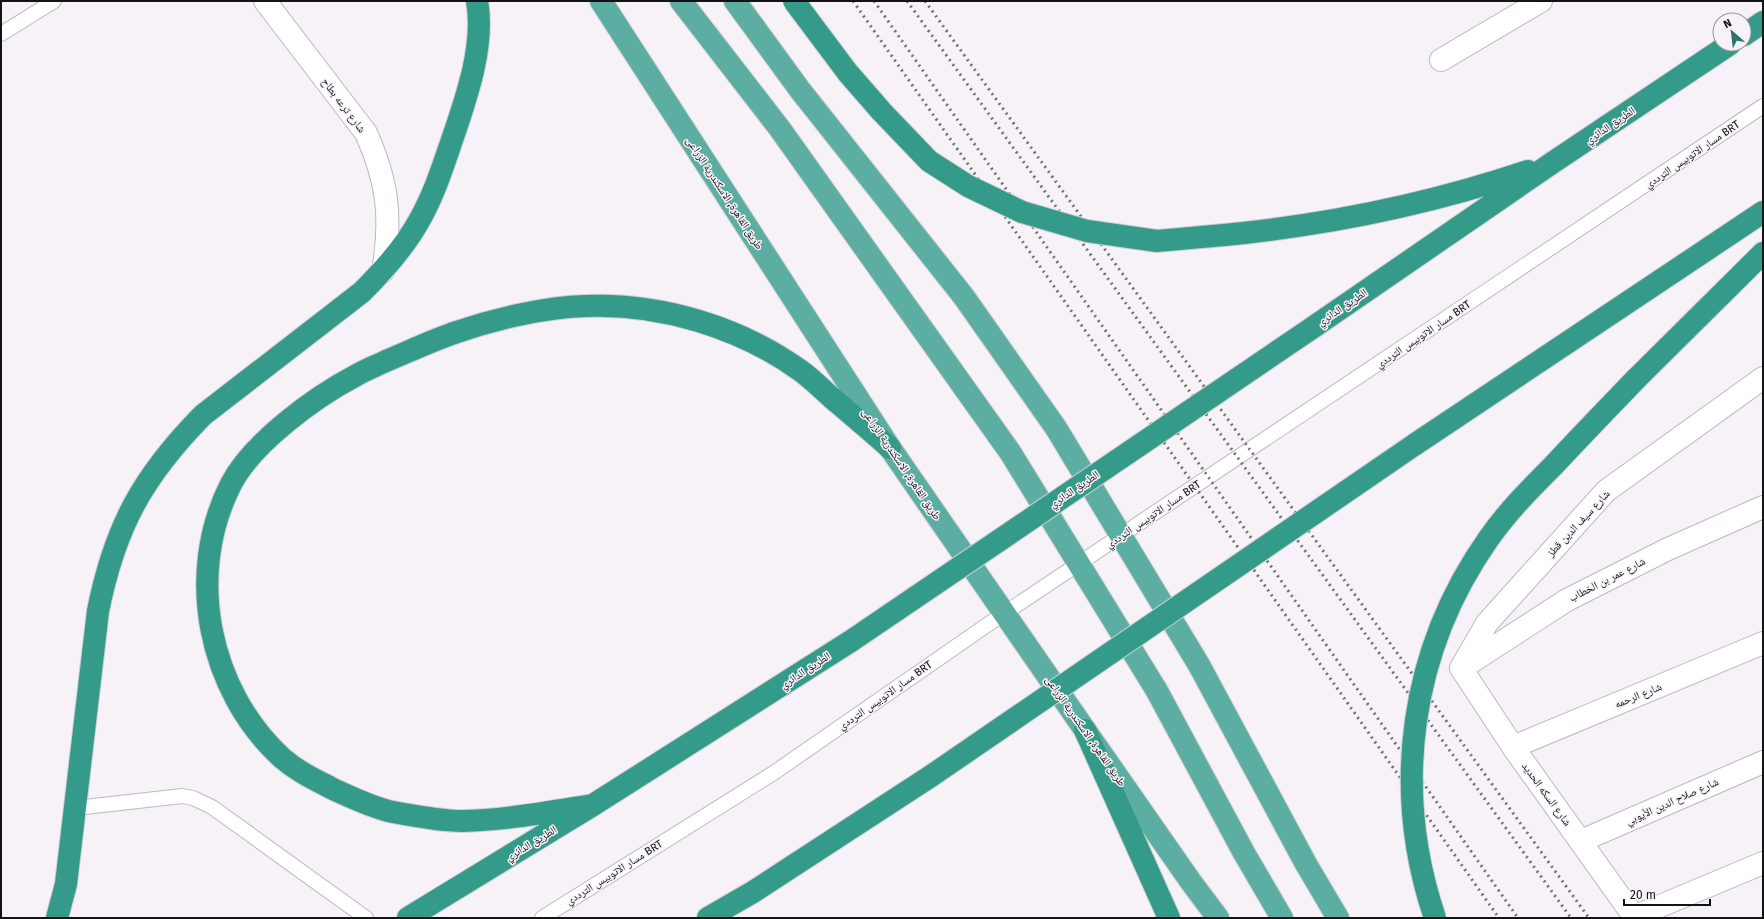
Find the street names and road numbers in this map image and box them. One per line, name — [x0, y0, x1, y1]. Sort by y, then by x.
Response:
street label: شارع ترعه بطاح — [319, 75, 368, 135]
street label: الطريق الدائري — [1583, 104, 1639, 148]
street label: مسار الاتوبيس الترددي BRT — [1642, 118, 1743, 192]
street label: طريق القاهرة, الاسكندرية الزراعى — [683, 134, 766, 252]
street label: الطريق الدائري — [1315, 286, 1371, 330]
street label: مسار الاتوبيس الترددي BRT — [1373, 298, 1474, 372]
street label: طريق القاهرة, الاسكندرية الزراعى — [859, 406, 944, 523]
street label: الطريق الدائري — [1047, 468, 1103, 512]
street label: مسار الاتوبيس الترددي BRT — [1103, 478, 1204, 552]
street label: شارع سيف الدين قطز — [1544, 487, 1613, 560]
street label: شارع عمر بن الخطاب — [1567, 555, 1648, 604]
street label: الطريق الدائري — [778, 649, 834, 693]
street label: مسار الاتوبيس الترددي BRT — [836, 658, 936, 734]
street label: طريق القاهرة, الاسكندرية الزراعى — [1042, 674, 1129, 789]
street label: شارع الرحمه — [1613, 680, 1664, 711]
street label: شارع السكه الحديد — [1519, 760, 1574, 829]
street label: شارع صلاح الدين الأيوبي — [1624, 775, 1721, 829]
street label: الطريق الدائري — [503, 823, 560, 865]
street label: مسار الاتوبيس الترددي BRT — [564, 837, 666, 909]

